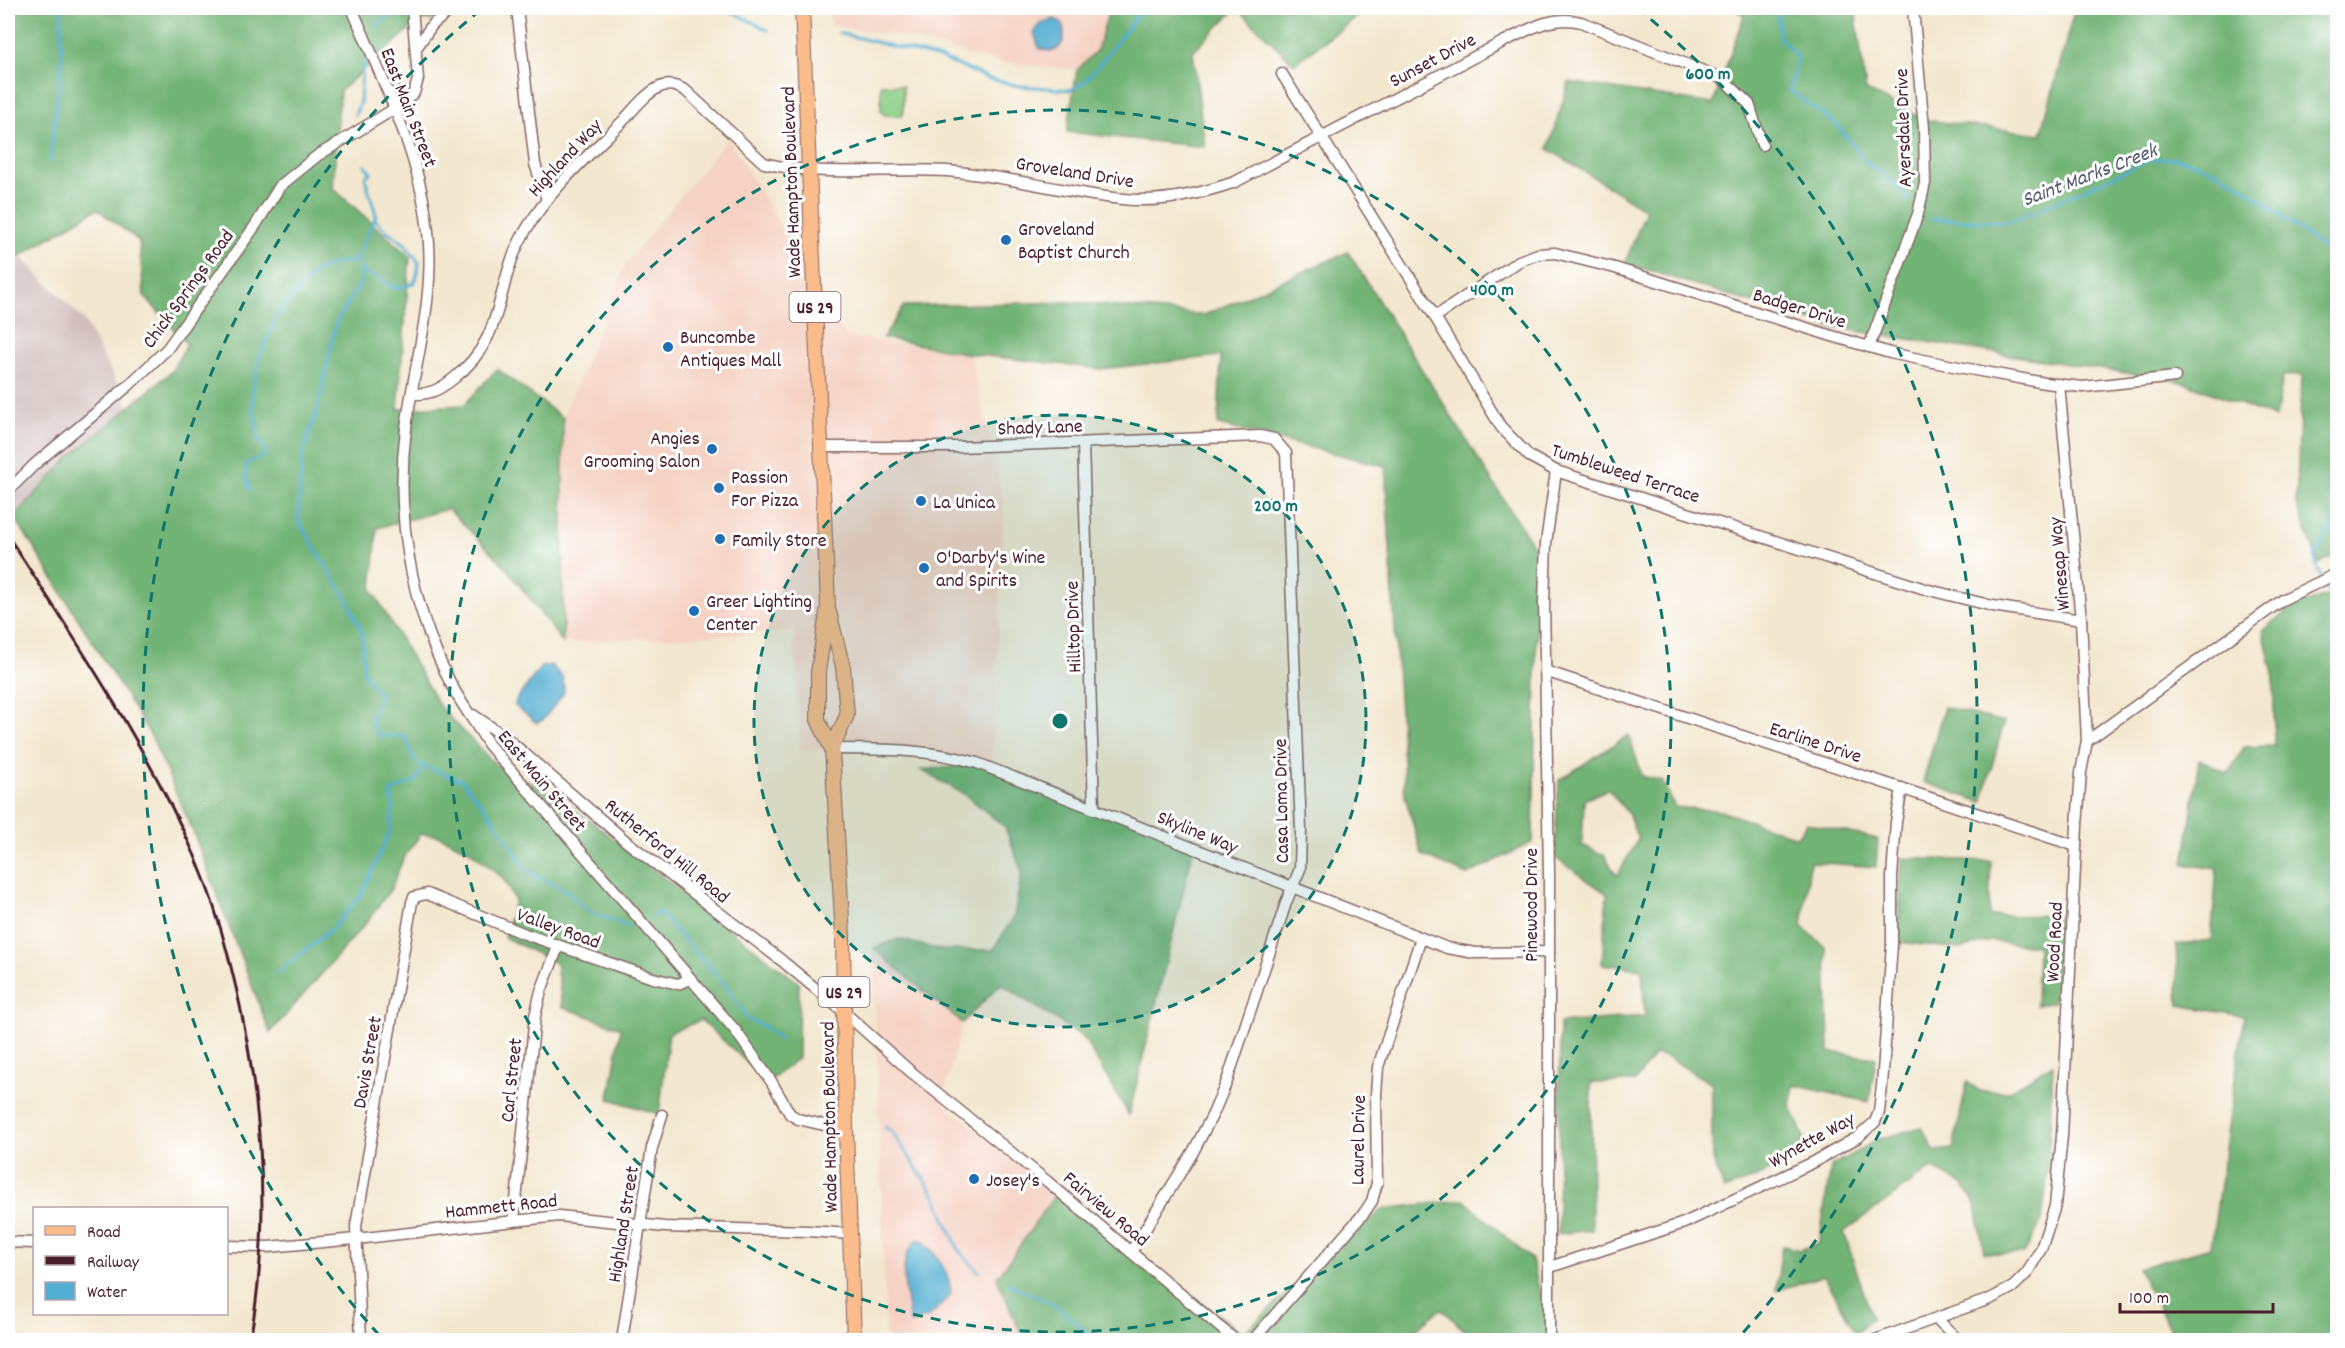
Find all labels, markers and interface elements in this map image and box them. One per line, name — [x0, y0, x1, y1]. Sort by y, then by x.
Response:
street label: Sunset Drive — [1385, 27, 1482, 96]
street label: East Main Street — [372, 44, 443, 172]
text: 600 m — [1686, 63, 1730, 88]
street label: Ayersdale Drive — [1889, 68, 1921, 188]
street label: Wade Hampton Boulevard — [776, 86, 810, 278]
street label: Highland Way — [522, 113, 611, 204]
water label: Saint Marks Creek — [2018, 136, 2164, 216]
street label: Groveland Drive — [1013, 151, 1136, 197]
place label: Groveland Baptist Church — [1018, 217, 1130, 268]
street label: Chick Springs Road — [137, 224, 242, 355]
marker: Groveland Baptist Church — [999, 233, 1013, 247]
text: 400 m — [1470, 279, 1514, 304]
street label: Badger Drive — [1749, 282, 1849, 337]
road number: US 29 — [790, 292, 840, 322]
place label: Buncombe Antiques Mall — [680, 325, 781, 376]
marker: Buncombe Antiques Mall — [661, 340, 675, 354]
street label: Shady Lane — [997, 414, 1083, 444]
place label: Angies Grooming Salon — [584, 426, 700, 477]
street label: Tumbleweed Terrace — [1547, 438, 1703, 512]
marker: Angies Grooming Salon — [705, 442, 719, 456]
place label: Passion For Pizza — [731, 465, 799, 516]
marker: Passion For Pizza — [712, 481, 726, 495]
place label: La Unica — [933, 490, 996, 518]
marker: La Unica — [914, 494, 928, 508]
text: 200 m — [1254, 495, 1298, 520]
street label: Winesap Way — [2043, 515, 2079, 612]
place label: Family Store — [732, 528, 827, 556]
marker: Family Store — [713, 532, 727, 546]
place label: O'Darby's Wine and Spirits — [936, 545, 1046, 596]
marker: O'Darby's Wine and Spirits — [917, 561, 931, 575]
street label: Hilltop Drive — [1059, 580, 1091, 673]
place label: Greer Lighting Center — [706, 589, 812, 640]
marker: Greer Lighting Center — [687, 604, 701, 618]
centre of rings — [1050, 711, 1070, 731]
street label: Earline Drive — [1765, 716, 1865, 772]
street label: East Main Street — [489, 725, 592, 839]
street label: Casa Loma Drive — [1268, 738, 1298, 864]
street label: Rutherford Hill Road — [598, 793, 735, 912]
street label: Skyline Way — [1152, 805, 1242, 863]
street label: Pinewood Drive — [1519, 848, 1547, 962]
street label: Wood Road — [2040, 901, 2072, 983]
street label: Valley Road — [512, 902, 604, 958]
road number: US 29 — [818, 977, 870, 1007]
street label: Davis Street — [347, 1014, 391, 1111]
street label: Wade Hampton Boulevard — [815, 1021, 847, 1213]
street label: Carl Street — [495, 1037, 531, 1124]
street label: Laurel Drive — [1345, 1094, 1375, 1185]
street label: Wynette Way — [1764, 1106, 1861, 1177]
street label: Highland Street — [602, 1164, 648, 1285]
street label: Fairview Road — [1056, 1166, 1154, 1255]
place label: Josey's — [986, 1168, 1040, 1196]
marker: Josey's — [967, 1172, 981, 1186]
street label: Hammett Road — [444, 1188, 559, 1228]
legend — [33, 1207, 228, 1315]
text: Road — [87, 1221, 121, 1246]
text: Railway — [87, 1251, 140, 1276]
scale bar — [2120, 1276, 2273, 1314]
text: Water — [87, 1281, 127, 1306]
text: 100 m — [2129, 1287, 2169, 1312]

